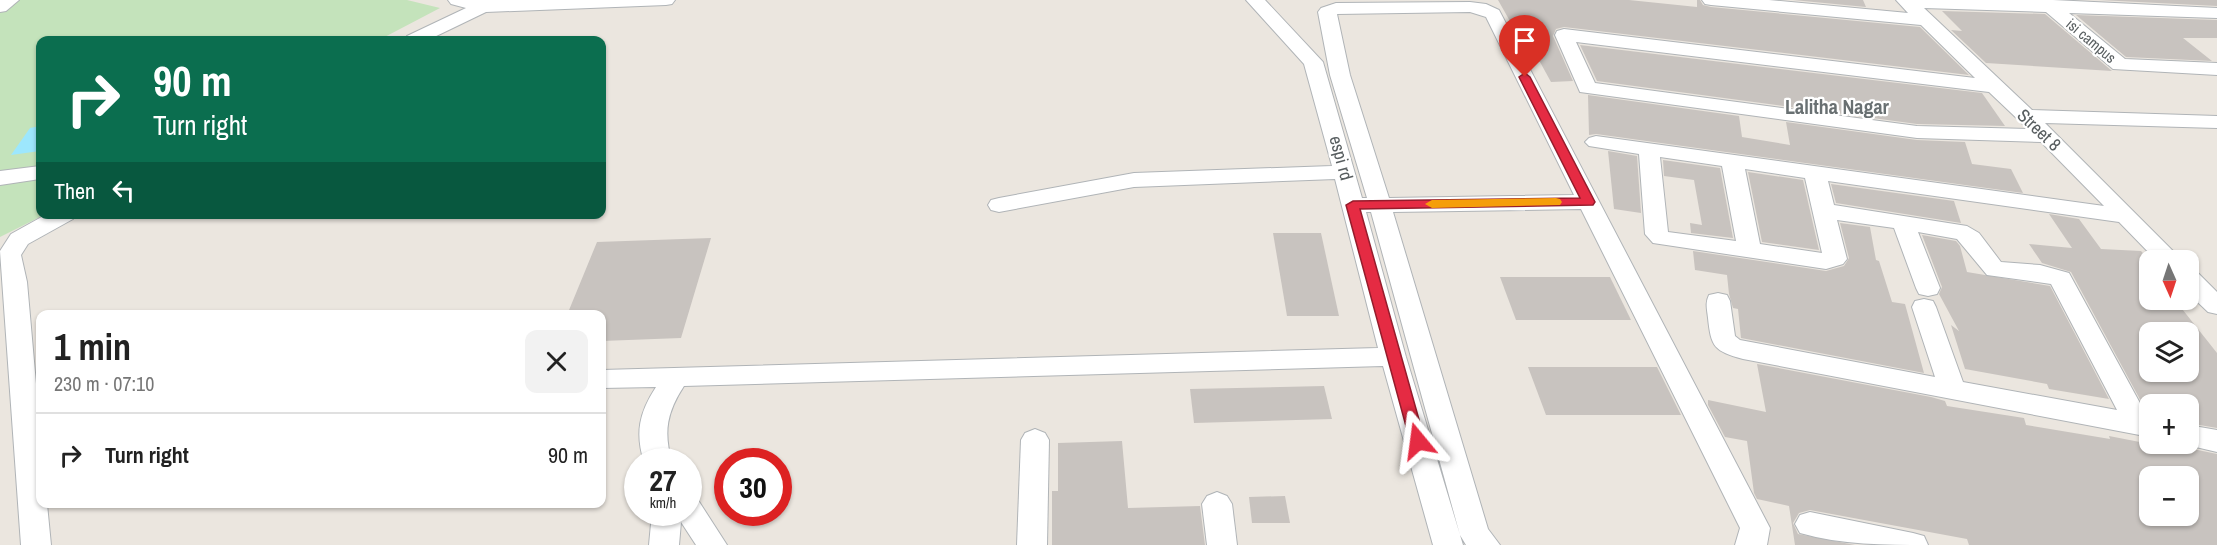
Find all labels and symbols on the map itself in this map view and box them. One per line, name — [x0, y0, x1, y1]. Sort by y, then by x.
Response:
street label: isi campus — [2062, 13, 2121, 68]
pin — [1499, 15, 1550, 77]
district label: Lalitha Nagar — [1785, 93, 1890, 120]
street label: Street 8 — [2012, 103, 2067, 156]
street label: espi rd — [1324, 133, 1359, 183]
north arrow — [2139, 250, 2199, 310]
position arrow — [1386, 409, 1450, 473]
speed limit sign: 30 — [714, 448, 792, 526]

